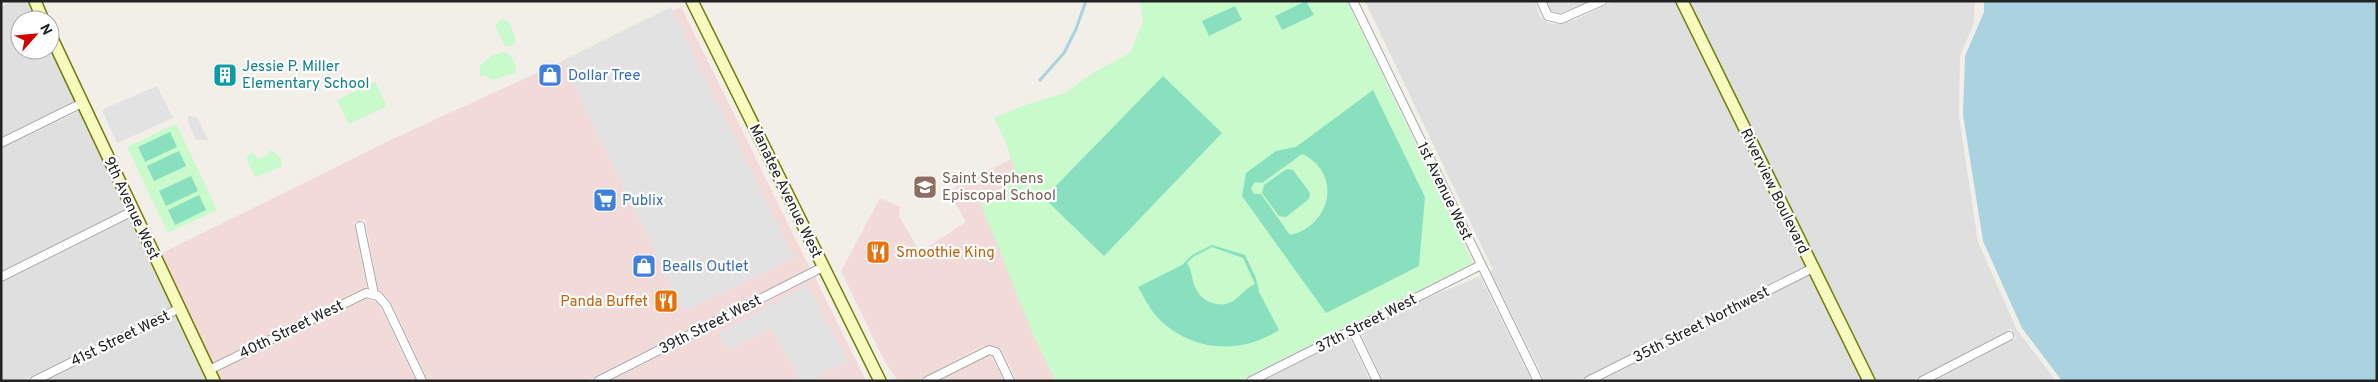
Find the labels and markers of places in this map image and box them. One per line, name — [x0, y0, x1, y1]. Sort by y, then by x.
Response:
place label: Jessie P. Miller Elementary School — [242, 58, 369, 94]
building icon: Jessie P. Miller Elementary School — [212, 62, 238, 88]
shop icon: Dollar Tree — [537, 62, 563, 88]
place label: Dollar Tree — [568, 67, 640, 86]
place label: Saint Stephens Episcopal School — [942, 170, 1056, 206]
school or university icon: Saint Stephens Episcopal School — [912, 174, 938, 200]
supermarket icon: Publix — [592, 187, 618, 213]
place label: Publix — [622, 192, 664, 211]
restaurant icon: Smoothie King — [865, 239, 891, 265]
place label: Smoothie King — [896, 244, 995, 263]
shop icon: Bealls Outlet — [631, 253, 657, 279]
place label: Bealls Outlet — [662, 258, 749, 277]
restaurant icon: Panda Buffet — [653, 288, 679, 314]
place label: Panda Buffet — [560, 293, 648, 312]

